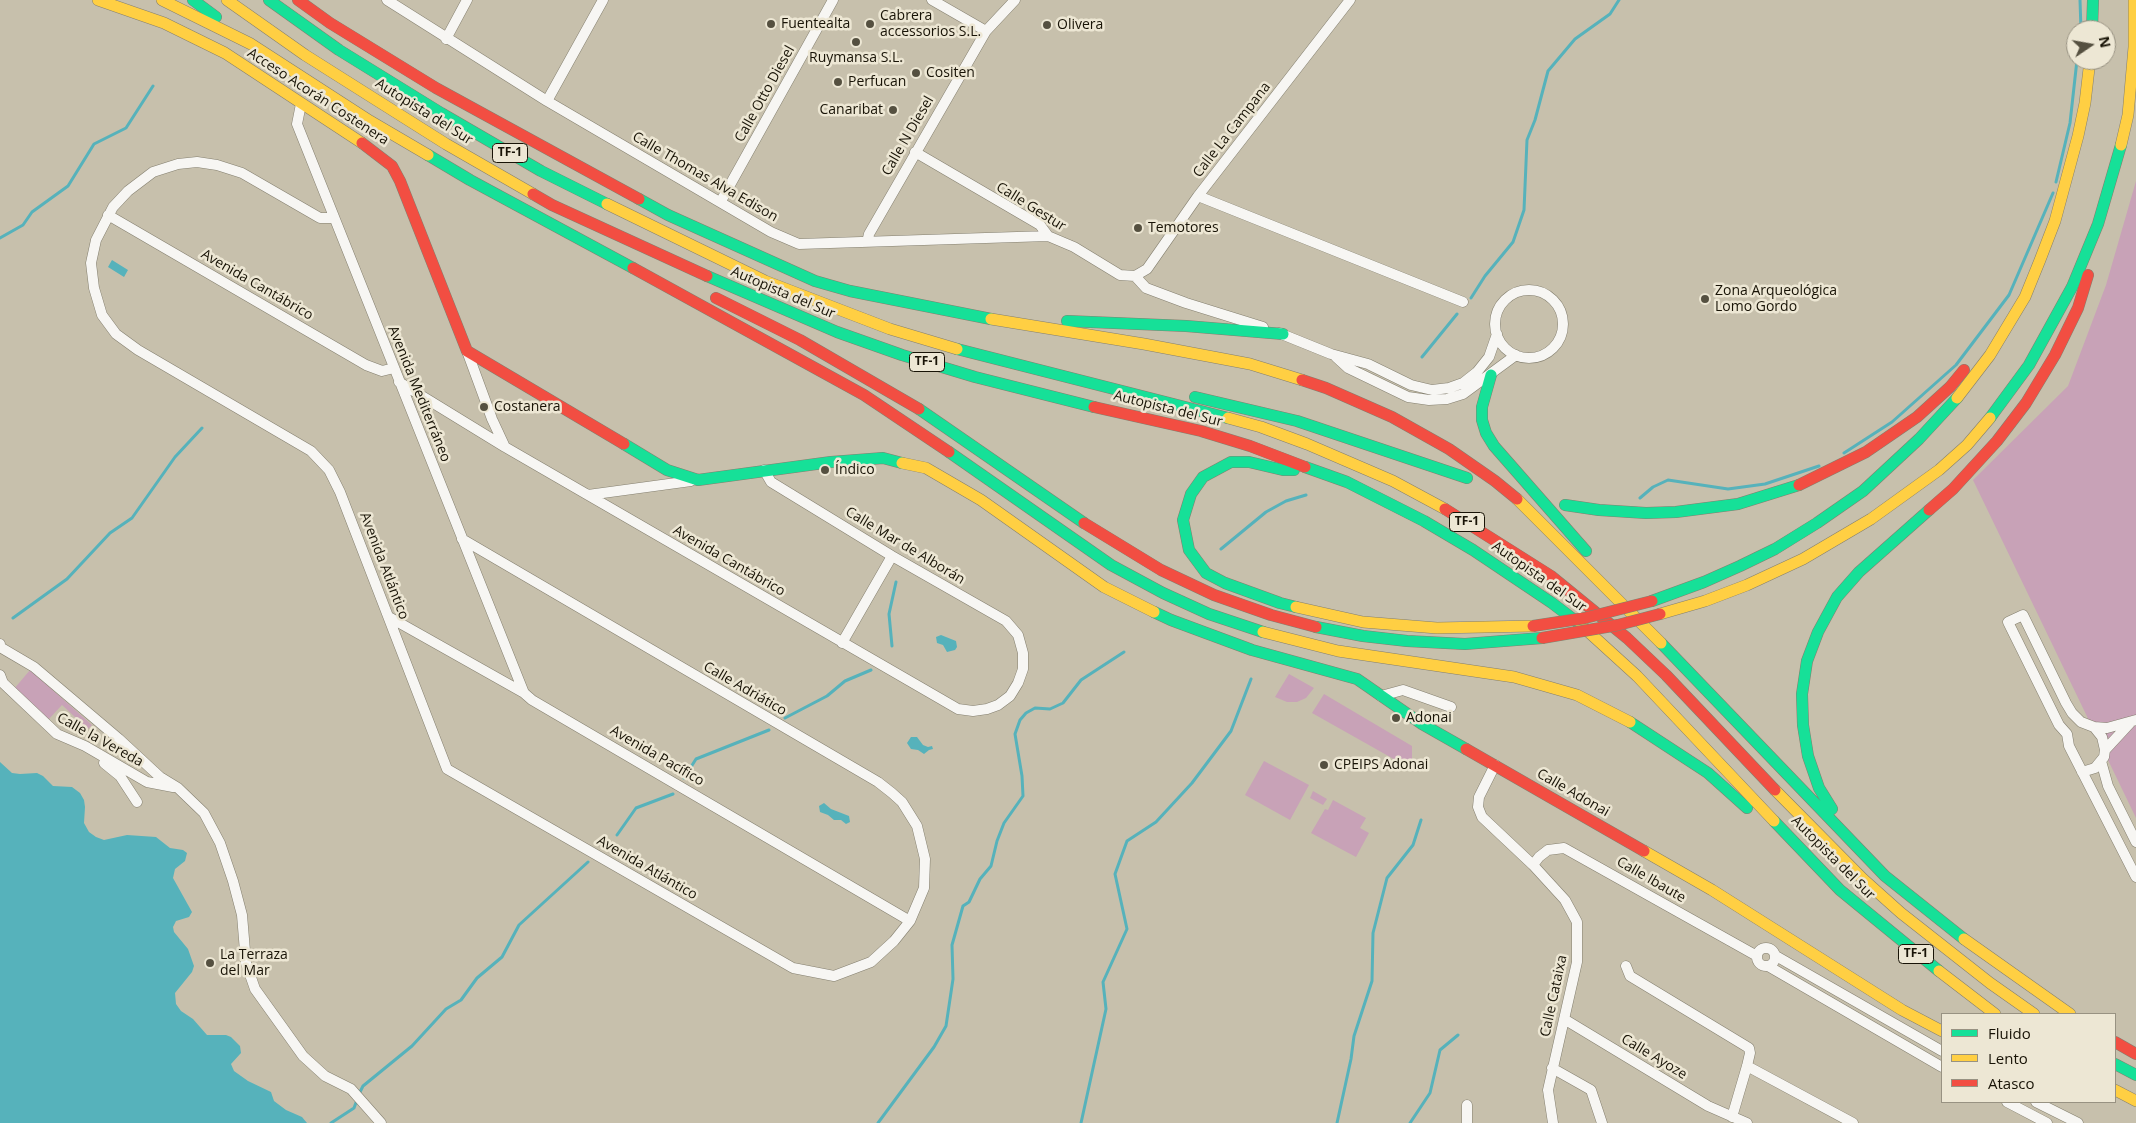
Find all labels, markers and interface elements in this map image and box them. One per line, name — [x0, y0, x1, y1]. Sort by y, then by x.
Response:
place label: Cabrera accessorios S.L. — [880, 8, 981, 40]
place label: Fuentealta — [781, 16, 850, 32]
place label: Olivera — [1057, 17, 1103, 33]
marker: Fuentealta — [765, 18, 777, 30]
marker: Cabrera accessorios S.L. — [864, 18, 876, 30]
marker: Olivera — [1041, 19, 1053, 31]
north arrow — [2066, 20, 2116, 70]
text: N — [2095, 34, 2116, 50]
marker: Ruymansa S.L. — [850, 36, 862, 48]
street label: Calle Otto Diesel — [732, 43, 798, 145]
street label: Acceso Acorán Costenera — [244, 45, 392, 149]
place label: Ruymansa S.L. — [809, 50, 903, 66]
place label: Cositen — [926, 65, 975, 81]
marker: Cositen — [910, 67, 922, 79]
place label: Perfucan — [848, 74, 906, 90]
street label: Autopista del Sur — [372, 75, 476, 149]
marker: Perfucan — [832, 76, 844, 88]
street label: Calle La Campana — [1190, 79, 1274, 181]
street label: Calle N Diesel — [878, 93, 938, 179]
place label: Canaribat — [819, 102, 883, 118]
marker: Canaribat — [887, 104, 899, 116]
street label: Calle Thomas Alva Edison — [629, 128, 781, 226]
road number: TF-1 — [492, 144, 528, 162]
street label: Calle Gestur — [993, 179, 1069, 235]
place label: Temotores — [1148, 220, 1219, 236]
marker: Temotores — [1132, 222, 1144, 234]
street label: Avenida Cantábrico — [198, 246, 316, 324]
street label: Autopista del Sur — [728, 263, 838, 323]
place label: Zona Arqueológica Lomo Gordo — [1715, 283, 1837, 316]
marker: Zona Arqueológica Lomo Gordo — [1699, 293, 1711, 305]
street label: Avenida Mediterráneo — [384, 323, 454, 465]
road number: TF-1 — [910, 352, 944, 372]
street label: Autopista del Sur — [1112, 387, 1224, 431]
place label: Costanera — [494, 399, 561, 415]
marker: Costanera — [478, 401, 490, 413]
place label: Índico — [835, 462, 875, 478]
marker: Índico — [819, 464, 831, 476]
street label: Calle Mar de Alborán — [842, 504, 968, 588]
street label: Avenida Atlántico — [356, 510, 412, 622]
road number: TF-1 — [1450, 512, 1484, 532]
street label: Avenida Cantábrico — [670, 522, 788, 600]
street label: Autopista del Sur — [1488, 538, 1590, 616]
street label: Calle Adriático — [700, 658, 790, 720]
street label: Calle la Vereda — [54, 709, 146, 771]
place label: Adonai — [1406, 710, 1452, 726]
marker: Adonai — [1390, 712, 1402, 724]
street label: Avenida Pacífico — [607, 722, 707, 790]
place label: CPEIPS Adonai — [1334, 757, 1428, 773]
marker: CPEIPS Adonai — [1318, 759, 1330, 771]
street label: Calle Adonai — [1534, 765, 1612, 821]
street label: Autopista del Sur — [1788, 813, 1878, 903]
street label: Avenida Atlántico — [594, 832, 700, 904]
street label: Calle Ibaute — [1614, 854, 1688, 906]
road number: TF-1 — [1898, 944, 1934, 964]
place label: La Terraza del Mar — [220, 947, 288, 980]
street label: Calle Cataixa — [1537, 954, 1571, 1038]
marker: La Terraza del Mar — [204, 957, 216, 969]
legend — [1941, 1013, 2116, 1103]
text: Fluido — [1988, 1023, 2031, 1043]
street label: Calle Ayoze — [1618, 1031, 1690, 1083]
text: Lento — [1988, 1048, 2028, 1068]
text: Atasco — [1988, 1073, 2035, 1093]

